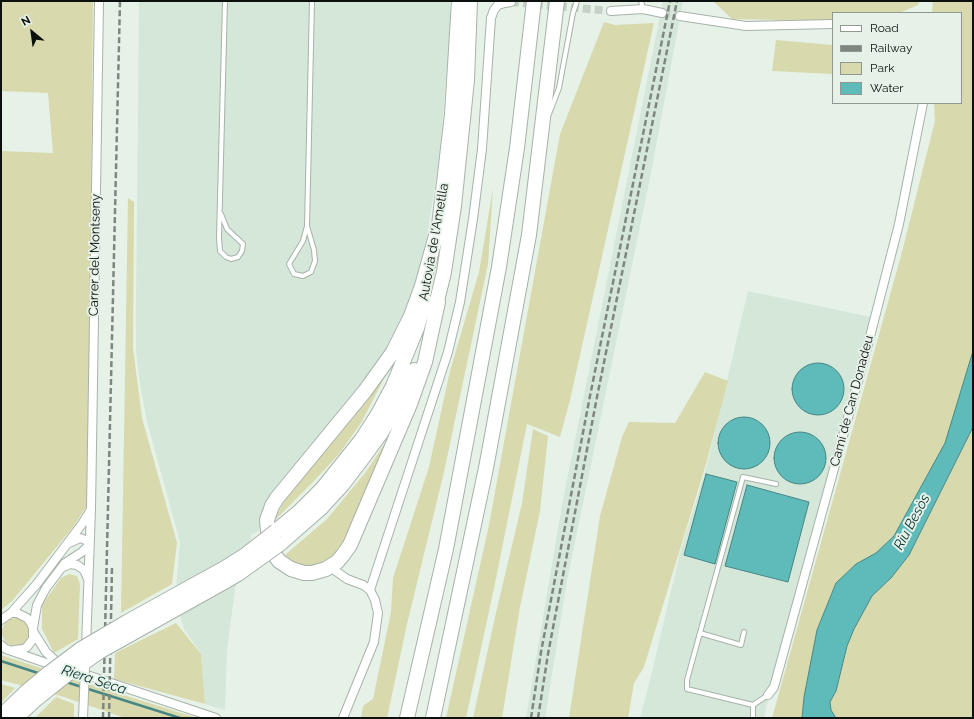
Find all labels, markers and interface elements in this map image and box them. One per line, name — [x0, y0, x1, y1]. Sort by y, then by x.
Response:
north arrow — [12, 12, 52, 52]
legend — [832, 12, 962, 104]
text: N — [19, 13, 33, 29]
text: Road — [870, 21, 899, 35]
text: Railway — [870, 41, 912, 55]
text: Park — [870, 61, 895, 75]
text: Water — [870, 81, 904, 95]
street label: Autovia de l'Ametlla — [416, 182, 452, 302]
street label: Carrer del Montseny — [86, 194, 104, 316]
street label: Camí de Can Donadeu — [827, 334, 877, 468]
water label: Riu Besòs — [890, 491, 934, 553]
water label: Riera Seca — [60, 662, 128, 698]

